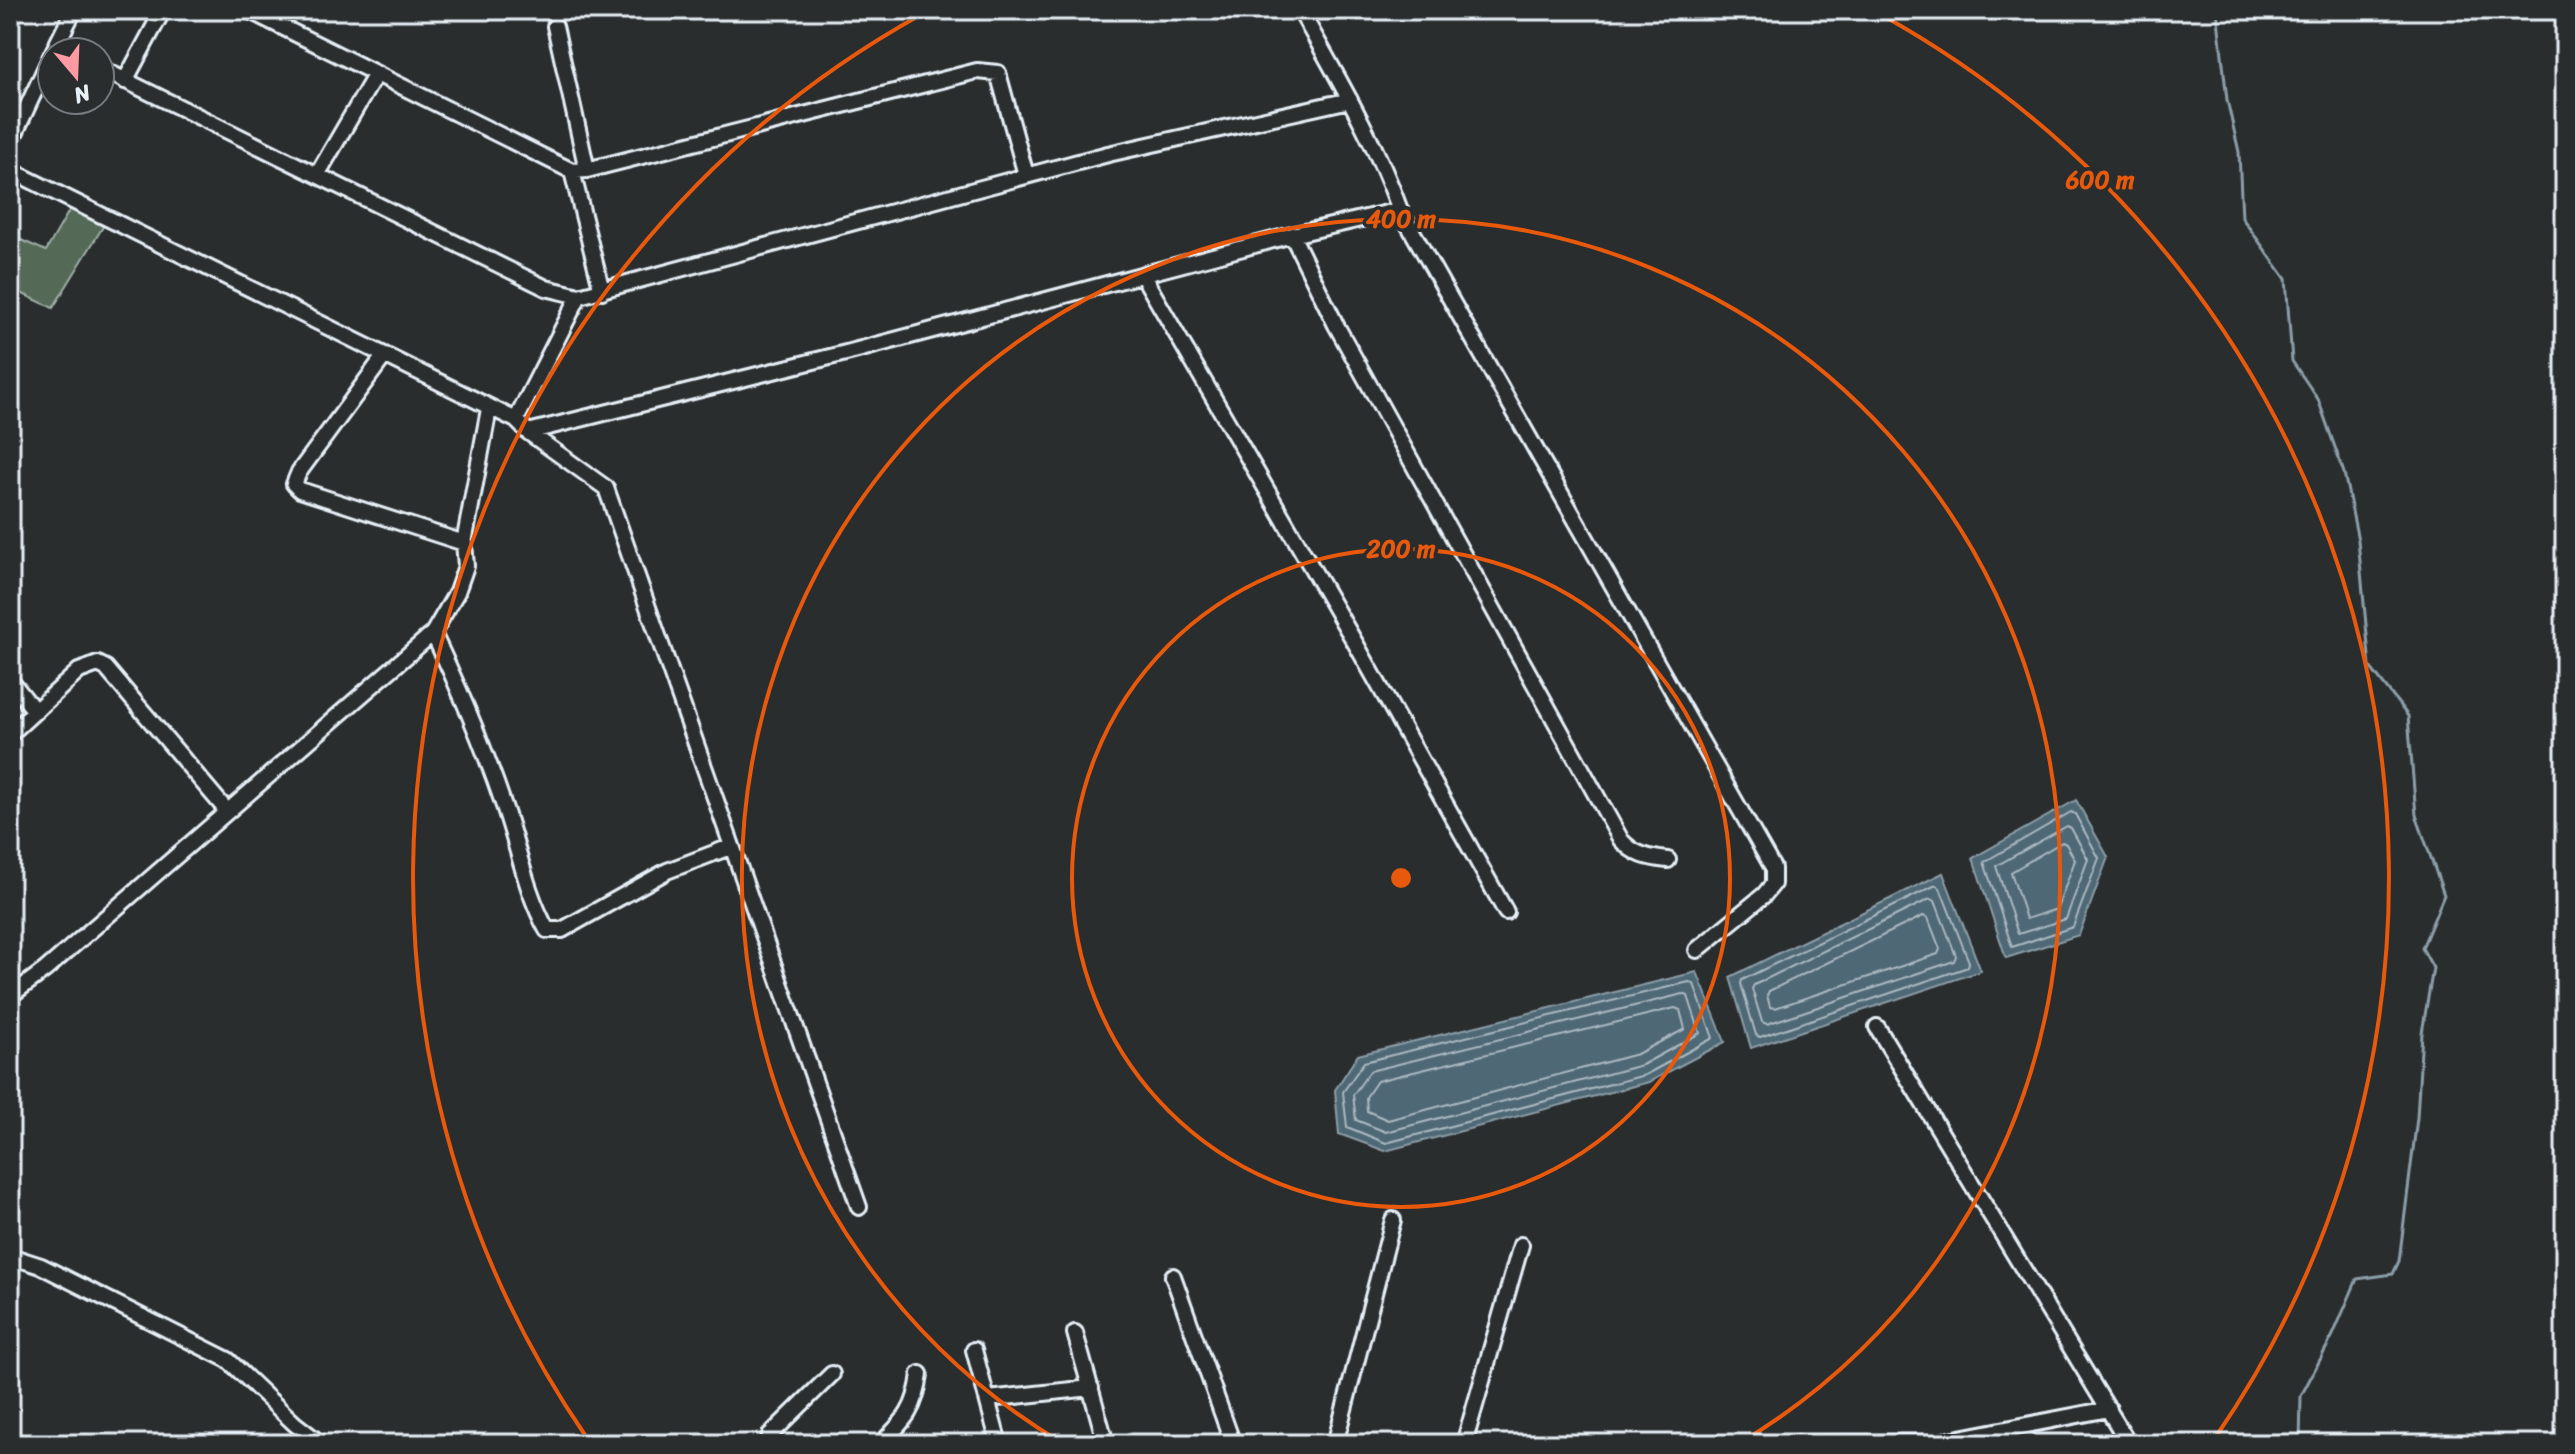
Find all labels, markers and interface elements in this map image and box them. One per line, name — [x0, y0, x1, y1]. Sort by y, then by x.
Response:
north arrow — [36, 36, 116, 116]
text: N — [68, 73, 97, 116]
text: 600 m — [2065, 159, 2135, 201]
text: 400 m — [1366, 198, 1437, 240]
text: 200 m — [1366, 528, 1436, 570]
centre of rings — [1387, 864, 1415, 892]

